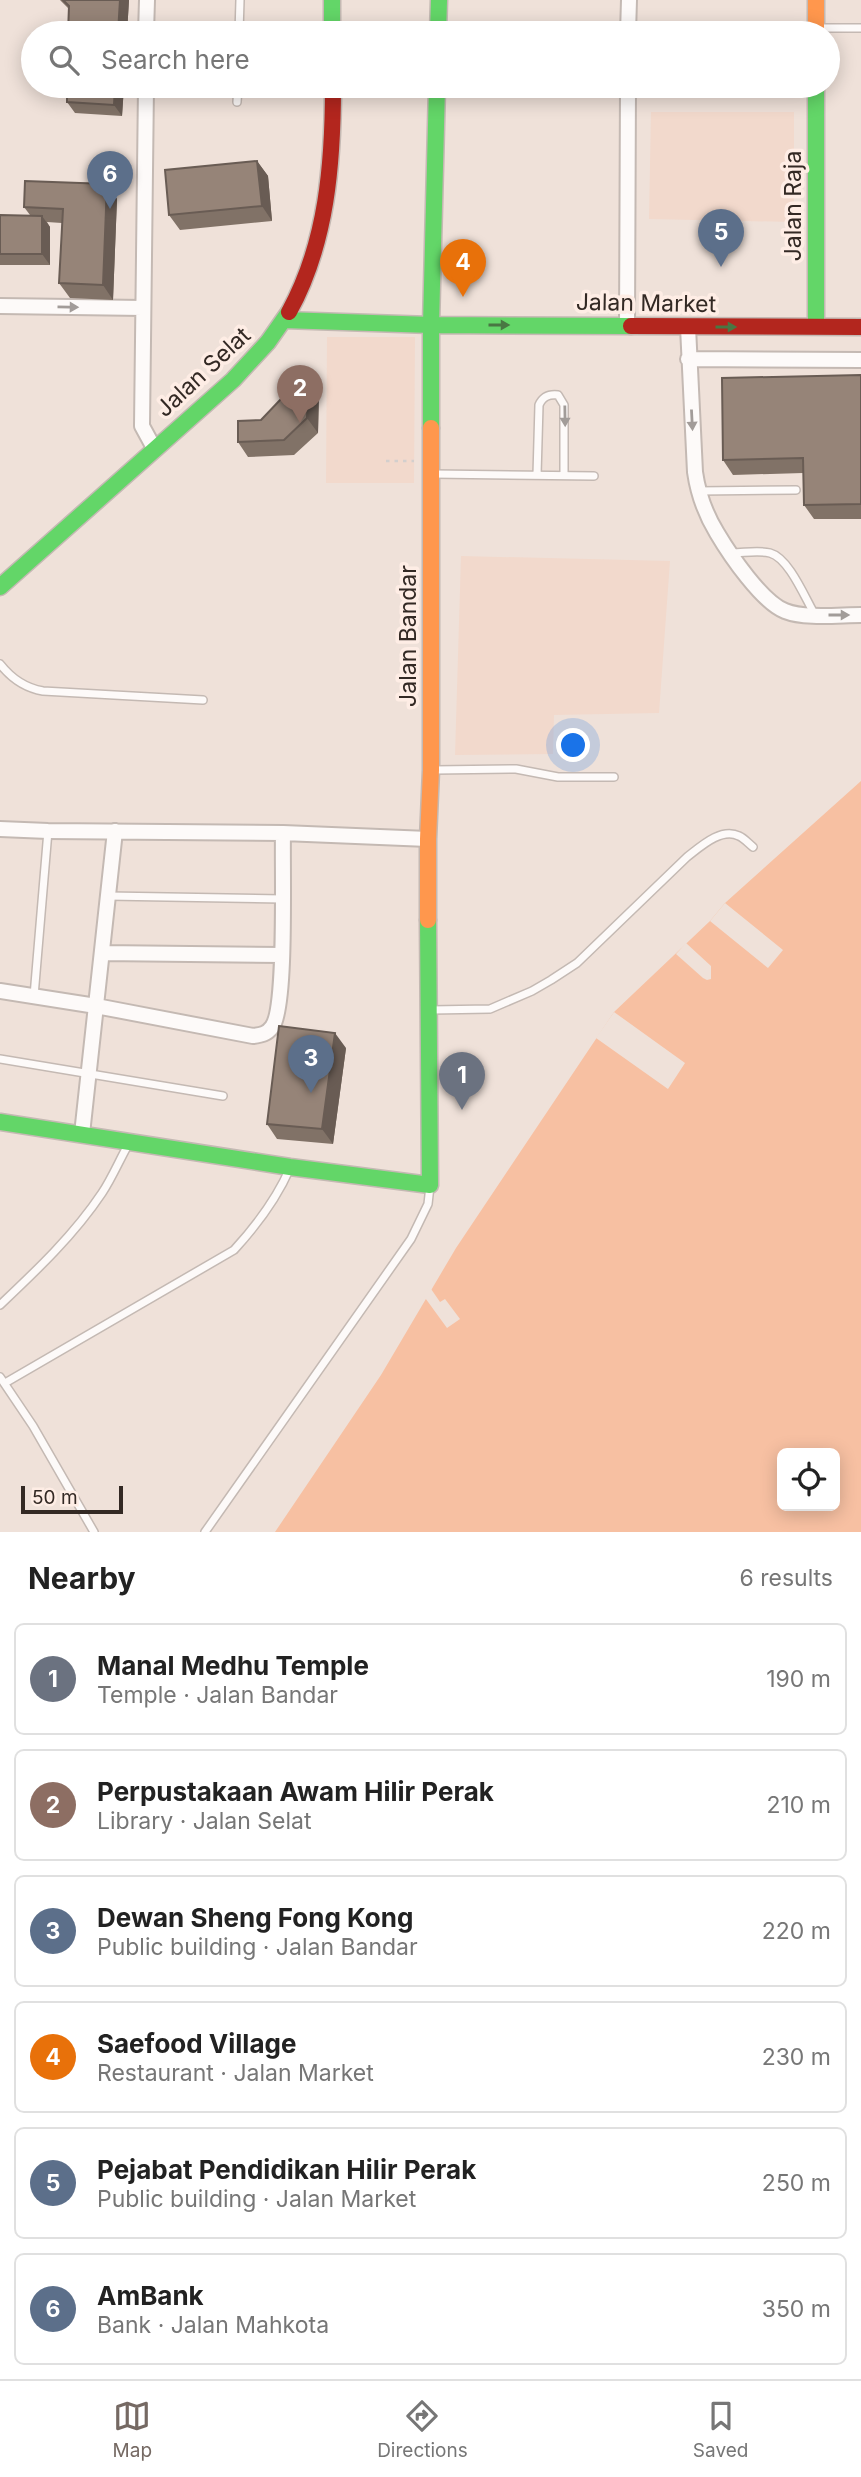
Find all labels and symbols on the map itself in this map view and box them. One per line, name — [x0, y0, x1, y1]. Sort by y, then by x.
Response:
pin: 6 — [87, 151, 133, 209]
street label: Jalan Raja — [779, 151, 807, 261]
pin: 5 — [698, 209, 744, 267]
pin: 4 — [440, 239, 486, 297]
street label: Jalan Market — [576, 288, 717, 318]
one-way arrow — [57, 301, 79, 313]
one-way arrow — [488, 319, 510, 331]
street label: Jalan Selat — [150, 321, 256, 423]
one-way arrow — [716, 321, 738, 333]
pin: 2 — [277, 365, 323, 423]
one-way arrow — [559, 406, 570, 428]
one-way arrow — [687, 409, 698, 431]
street label: Jalan Bandar — [394, 565, 422, 707]
one-way arrow — [828, 609, 850, 621]
your location — [556, 728, 590, 762]
pin: 3 — [288, 1035, 334, 1093]
pin: 1 — [439, 1052, 485, 1110]
scale bar — [21, 1483, 122, 1515]

